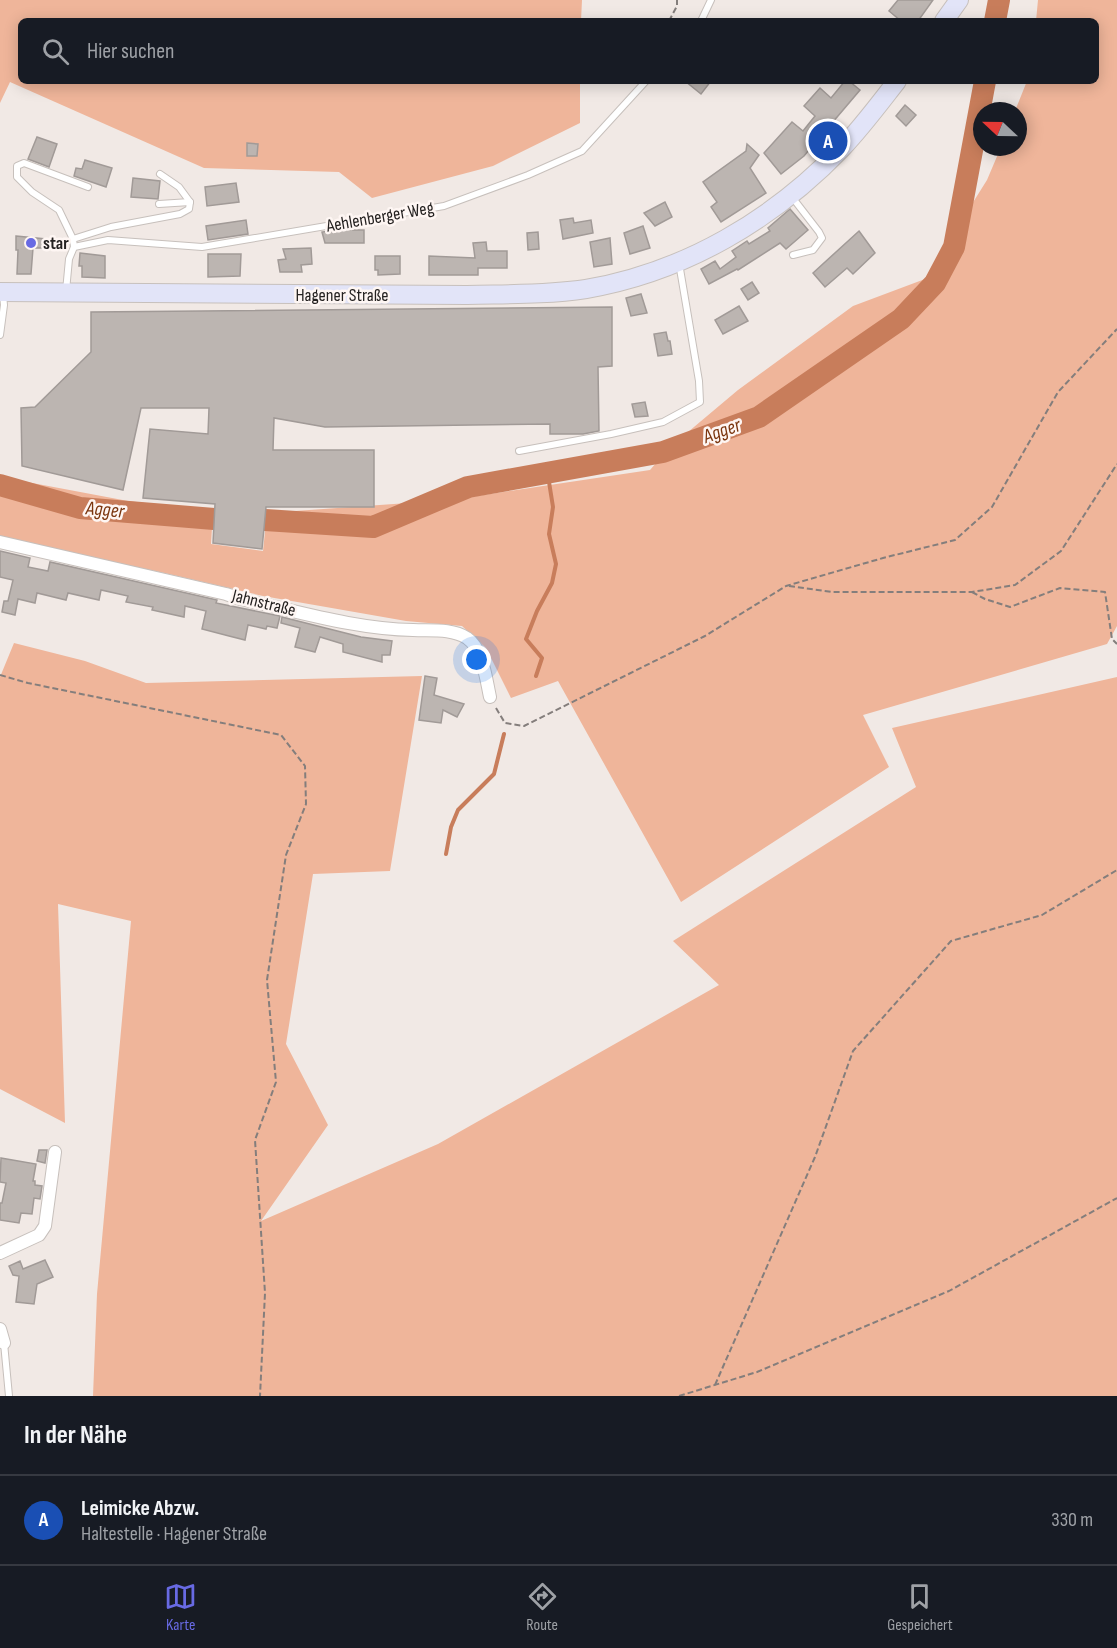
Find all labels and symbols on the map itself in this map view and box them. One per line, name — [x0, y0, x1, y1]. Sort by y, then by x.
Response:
north arrow — [973, 102, 1027, 156]
pin: A — [808, 118, 848, 164]
street label: Aehlenberger Weg — [324, 197, 435, 237]
place label: star — [43, 233, 69, 254]
marker: star — [24, 236, 38, 250]
street label: Hagener Straße — [295, 285, 389, 306]
water label: Agger — [699, 413, 745, 449]
water label: Agger — [84, 496, 126, 524]
street label: Jahnstraße — [229, 585, 298, 621]
your location — [462, 645, 491, 674]

